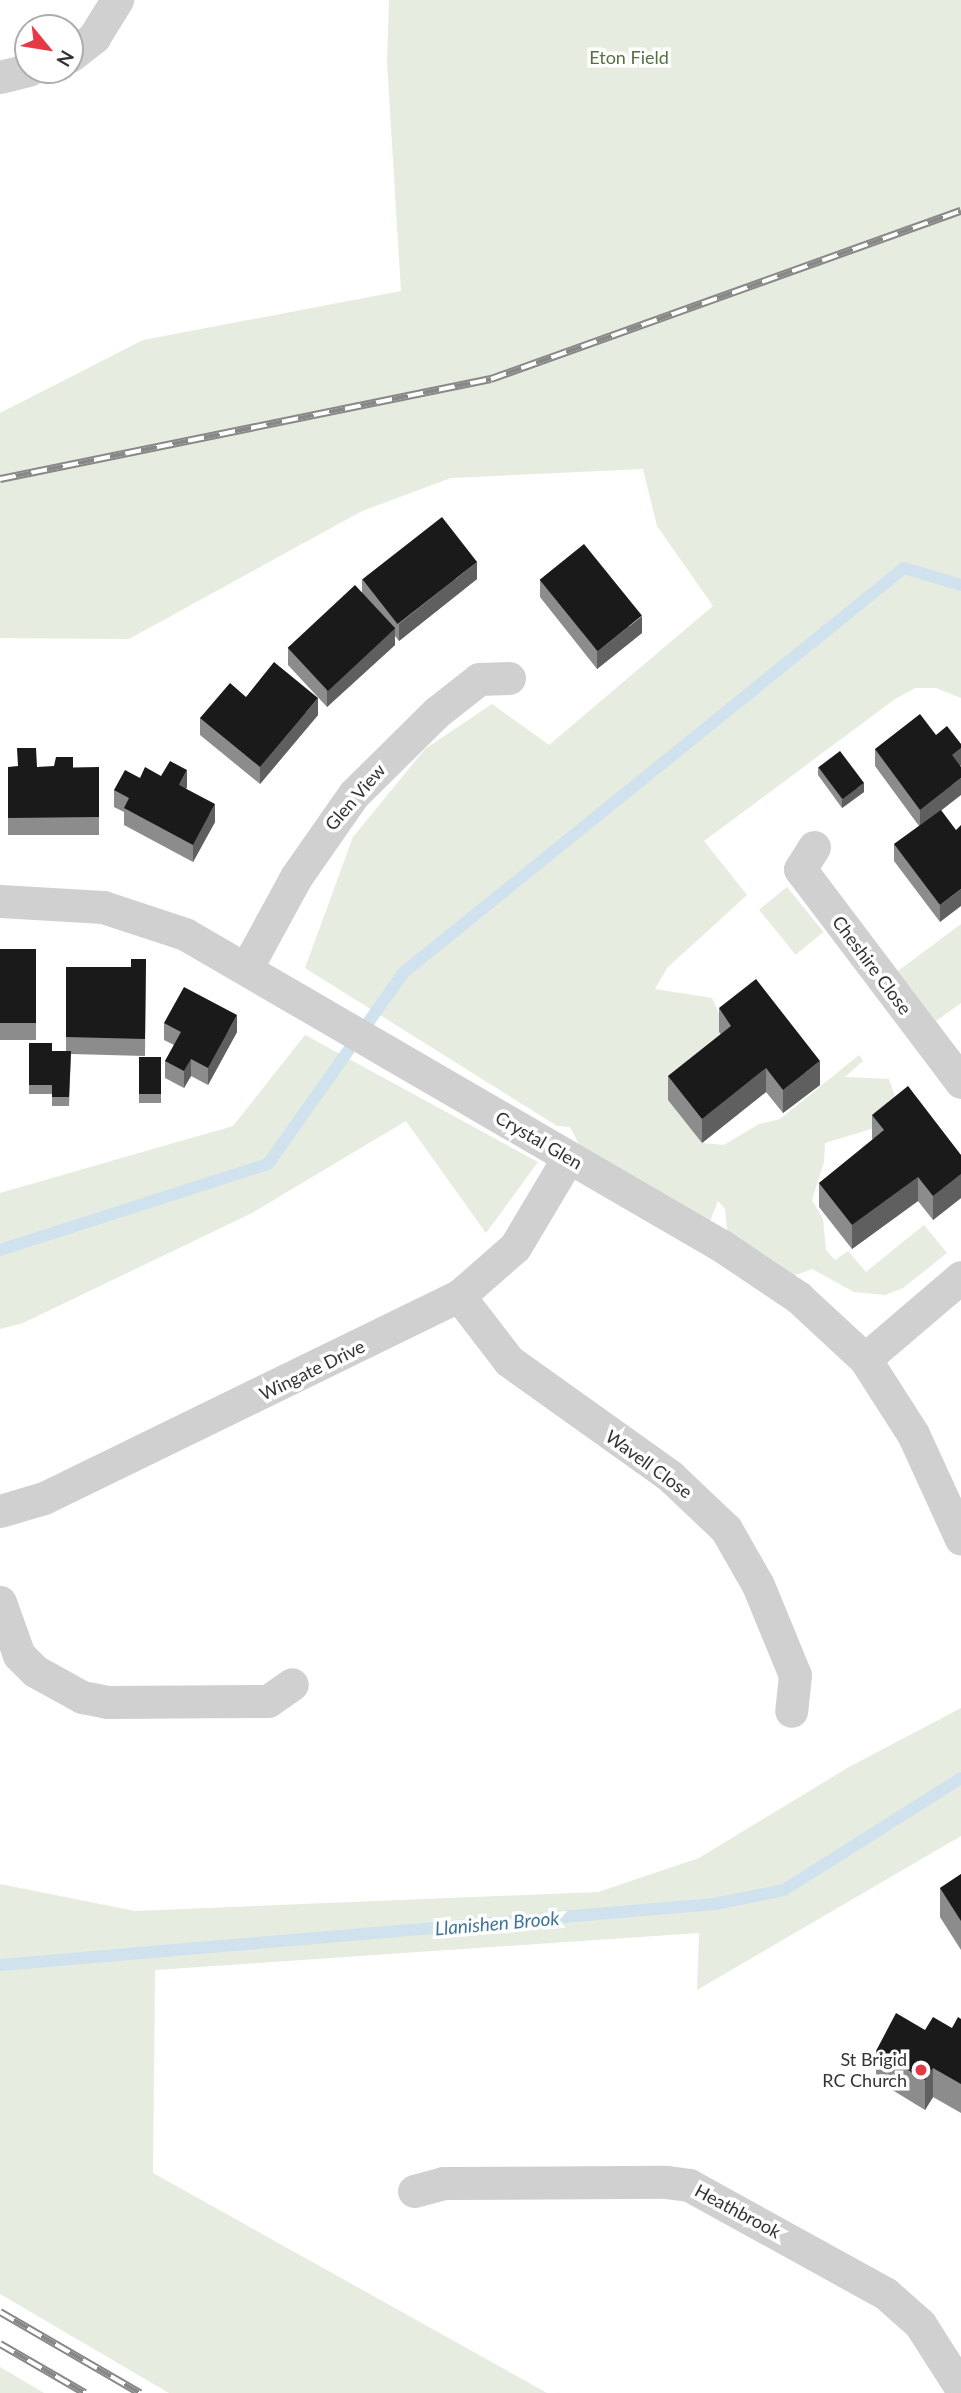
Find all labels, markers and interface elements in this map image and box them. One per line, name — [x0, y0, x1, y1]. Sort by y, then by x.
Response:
north arrow — [14, 14, 84, 84]
park label: Eton Field — [589, 46, 669, 68]
text: N — [52, 47, 80, 71]
street label: Glen View — [320, 759, 390, 835]
street label: Cheshire Close — [828, 911, 916, 1019]
street label: Crystal Glen — [492, 1107, 586, 1173]
street label: Wingate Drive — [256, 1335, 368, 1405]
street label: Wavell Close — [601, 1425, 697, 1503]
water label: Llanishen Brook — [434, 1906, 560, 1940]
place label: St Brigid RC Church — [822, 2049, 907, 2092]
marker: St Brigid RC Church — [913, 2062, 929, 2078]
street label: Heathbrook — [691, 2179, 785, 2243]

